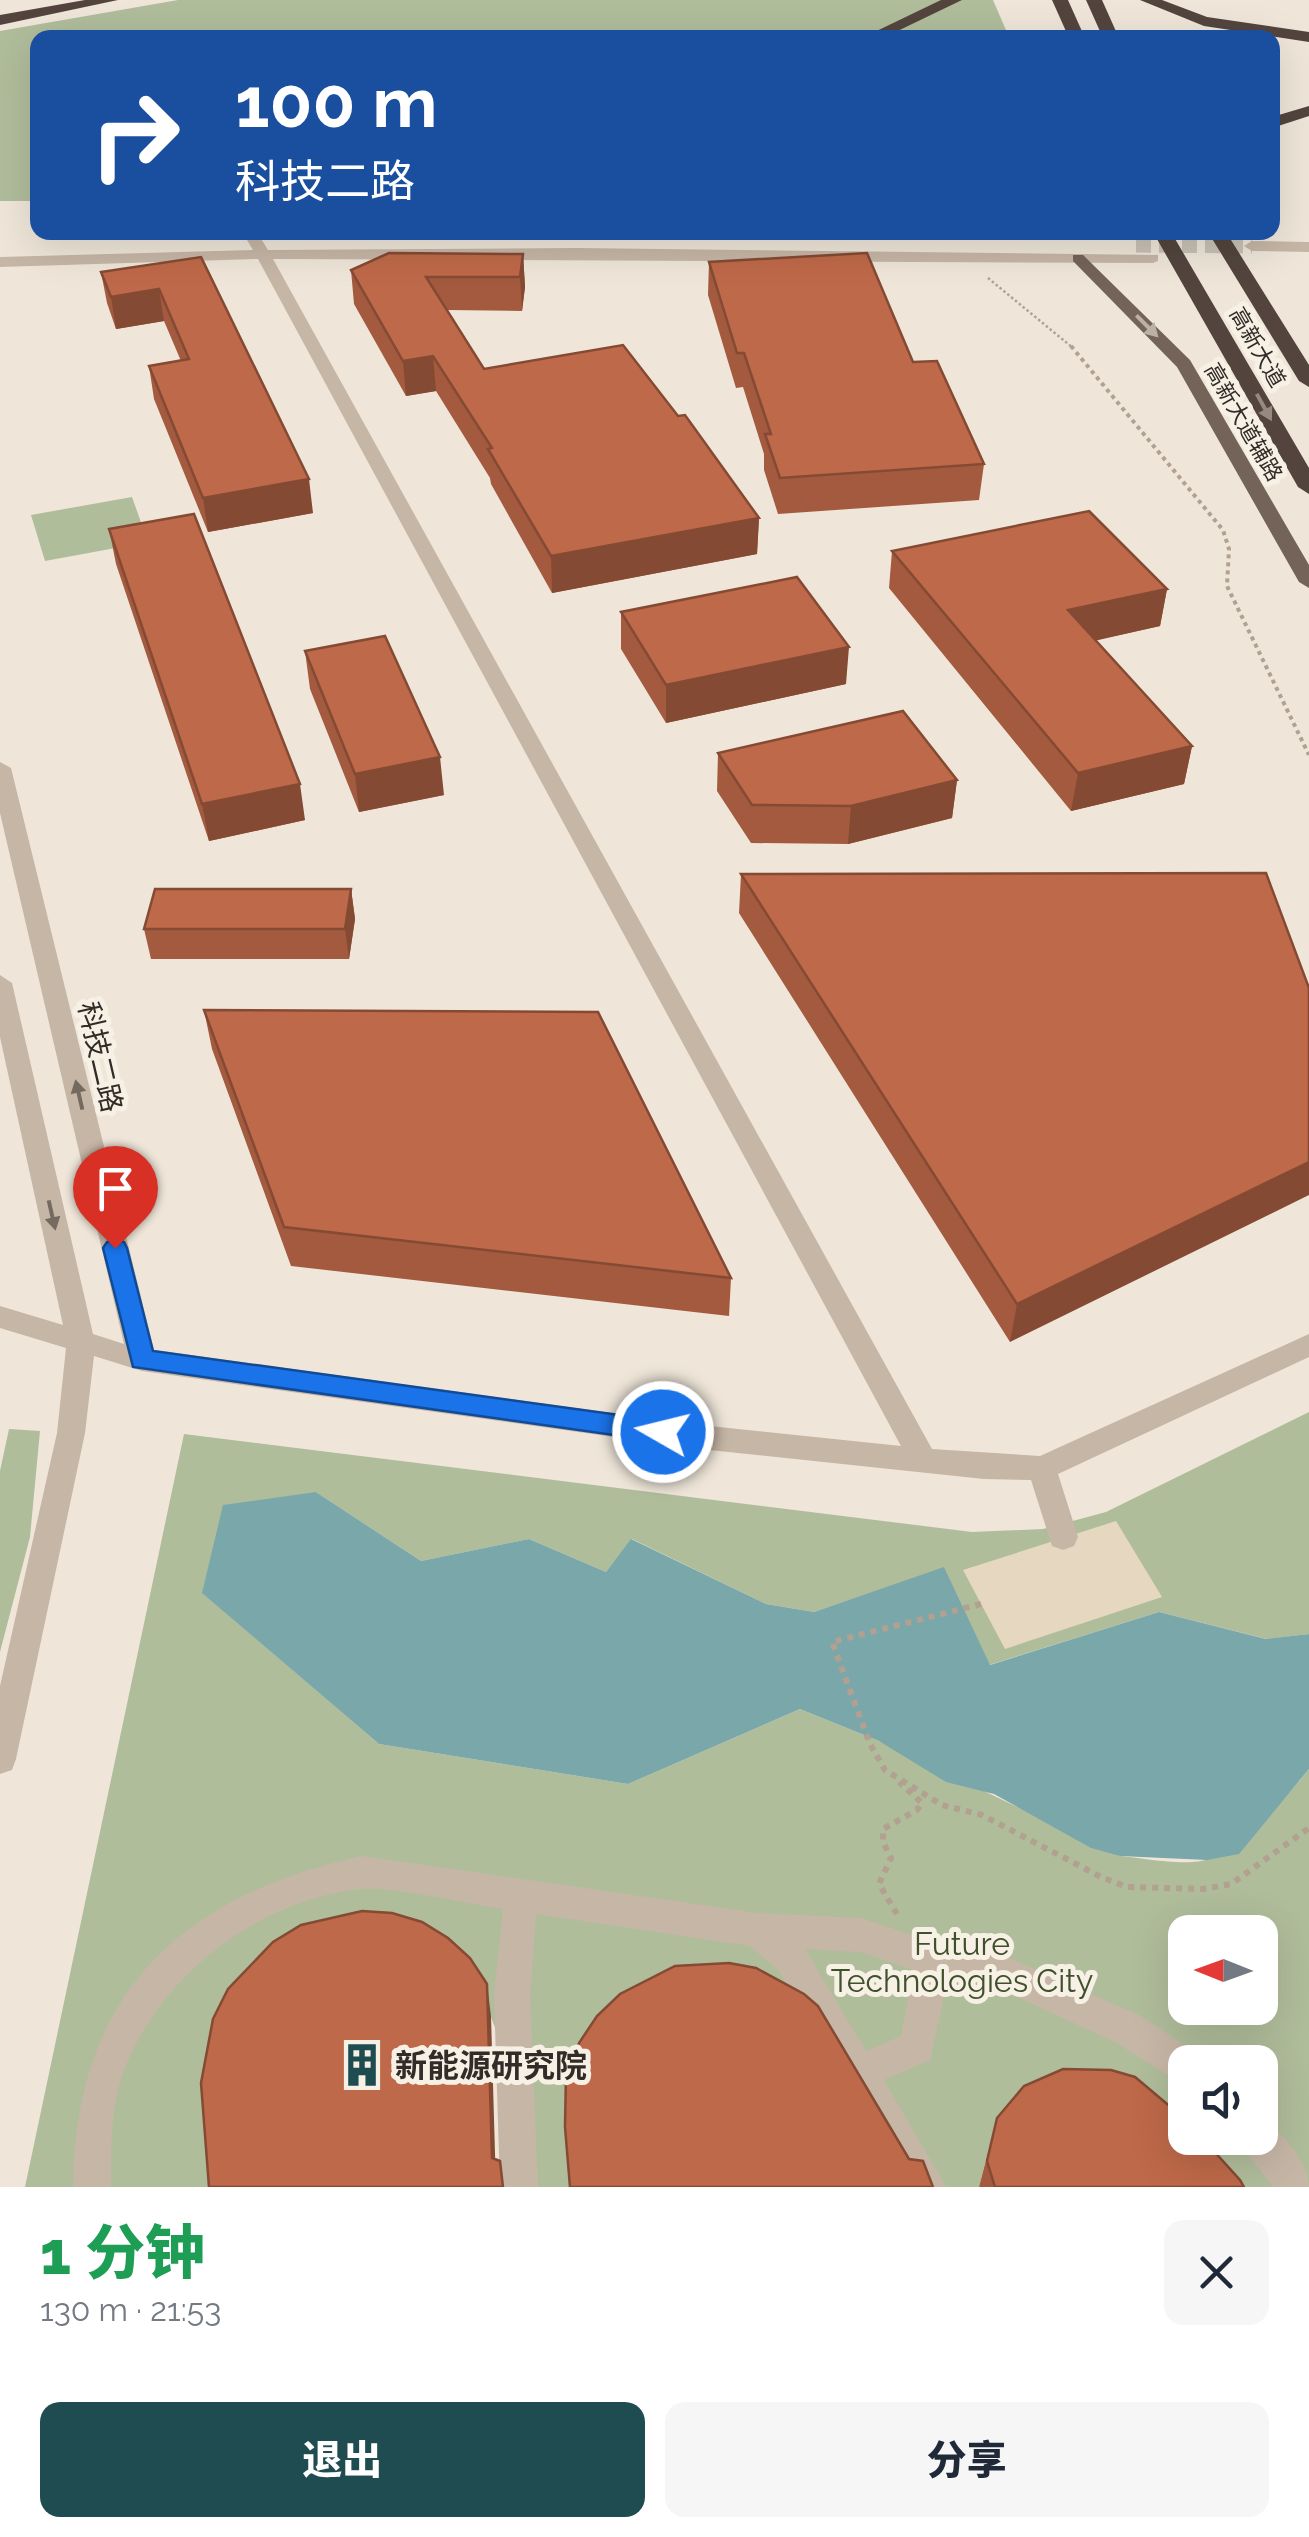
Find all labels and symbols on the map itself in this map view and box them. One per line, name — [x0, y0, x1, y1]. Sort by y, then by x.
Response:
street label: 高新大道 — [1225, 302, 1291, 392]
one-way arrow — [1135, 314, 1158, 338]
street label: 高新大道辅路 — [1200, 358, 1288, 486]
one-way arrow — [1255, 393, 1273, 421]
street label: 科技二路 — [71, 999, 129, 1115]
one-way arrow — [70, 1079, 86, 1110]
pin — [73, 1146, 158, 1249]
one-way arrow — [45, 1200, 60, 1231]
position arrow — [611, 1380, 715, 1484]
north arrow — [1168, 1915, 1278, 2025]
park label: Future Technologies City — [831, 1925, 1093, 1999]
building icon: 新能源研究院 — [338, 2041, 386, 2089]
place label: 新能源研究院 — [395, 2047, 587, 2084]

